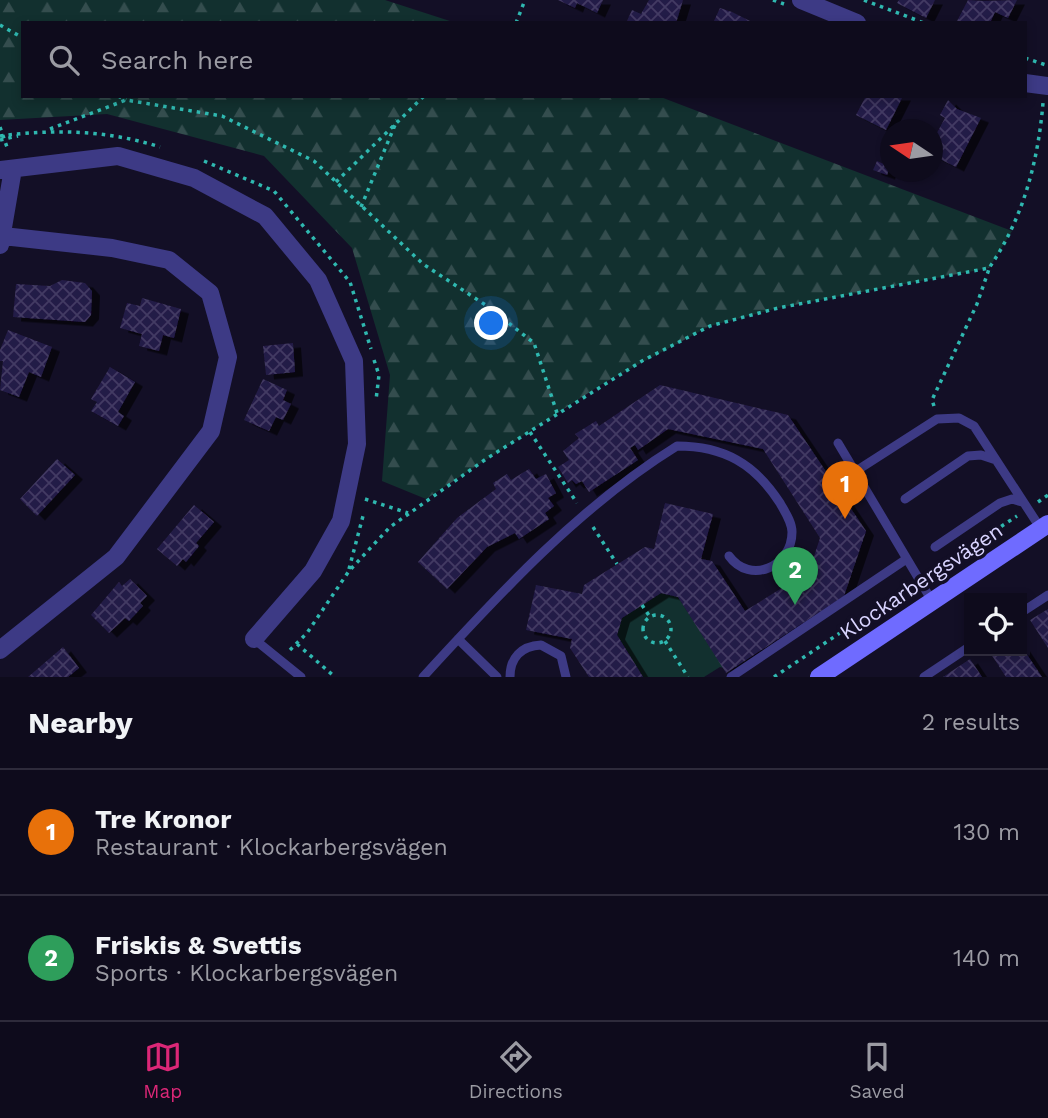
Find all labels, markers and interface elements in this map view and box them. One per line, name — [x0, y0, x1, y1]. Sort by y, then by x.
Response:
search box — [21, 21, 1027, 98]
icon: search — [45, 41, 83, 79]
text: Search here — [101, 45, 253, 75]
north arrow — [880, 119, 943, 182]
your location — [474, 306, 508, 340]
pin: 1 — [822, 461, 868, 519]
street label: Klockarbergsvägen — [835, 517, 1007, 645]
pin: 2 — [772, 547, 818, 605]
map controls — [964, 593, 1027, 656]
button: locate — [964, 593, 1027, 656]
text: Nearby — [28, 705, 133, 740]
text: 2 results — [922, 709, 1020, 736]
text: Tre Kronor — [95, 804, 231, 834]
text: 1 — [46, 819, 56, 846]
text: 130 m — [954, 819, 1020, 846]
text: Restaurant · Klockarbergsvägen — [95, 834, 448, 861]
text: Friskis & Svettis — [95, 930, 302, 960]
text: 2 — [44, 945, 58, 972]
text: 140 m — [953, 945, 1020, 972]
text: Sports · Klockarbergsvägen — [95, 960, 398, 987]
tab: Map — [143, 1038, 182, 1103]
tab: Directions — [469, 1038, 563, 1103]
tab: Saved — [849, 1038, 905, 1103]

